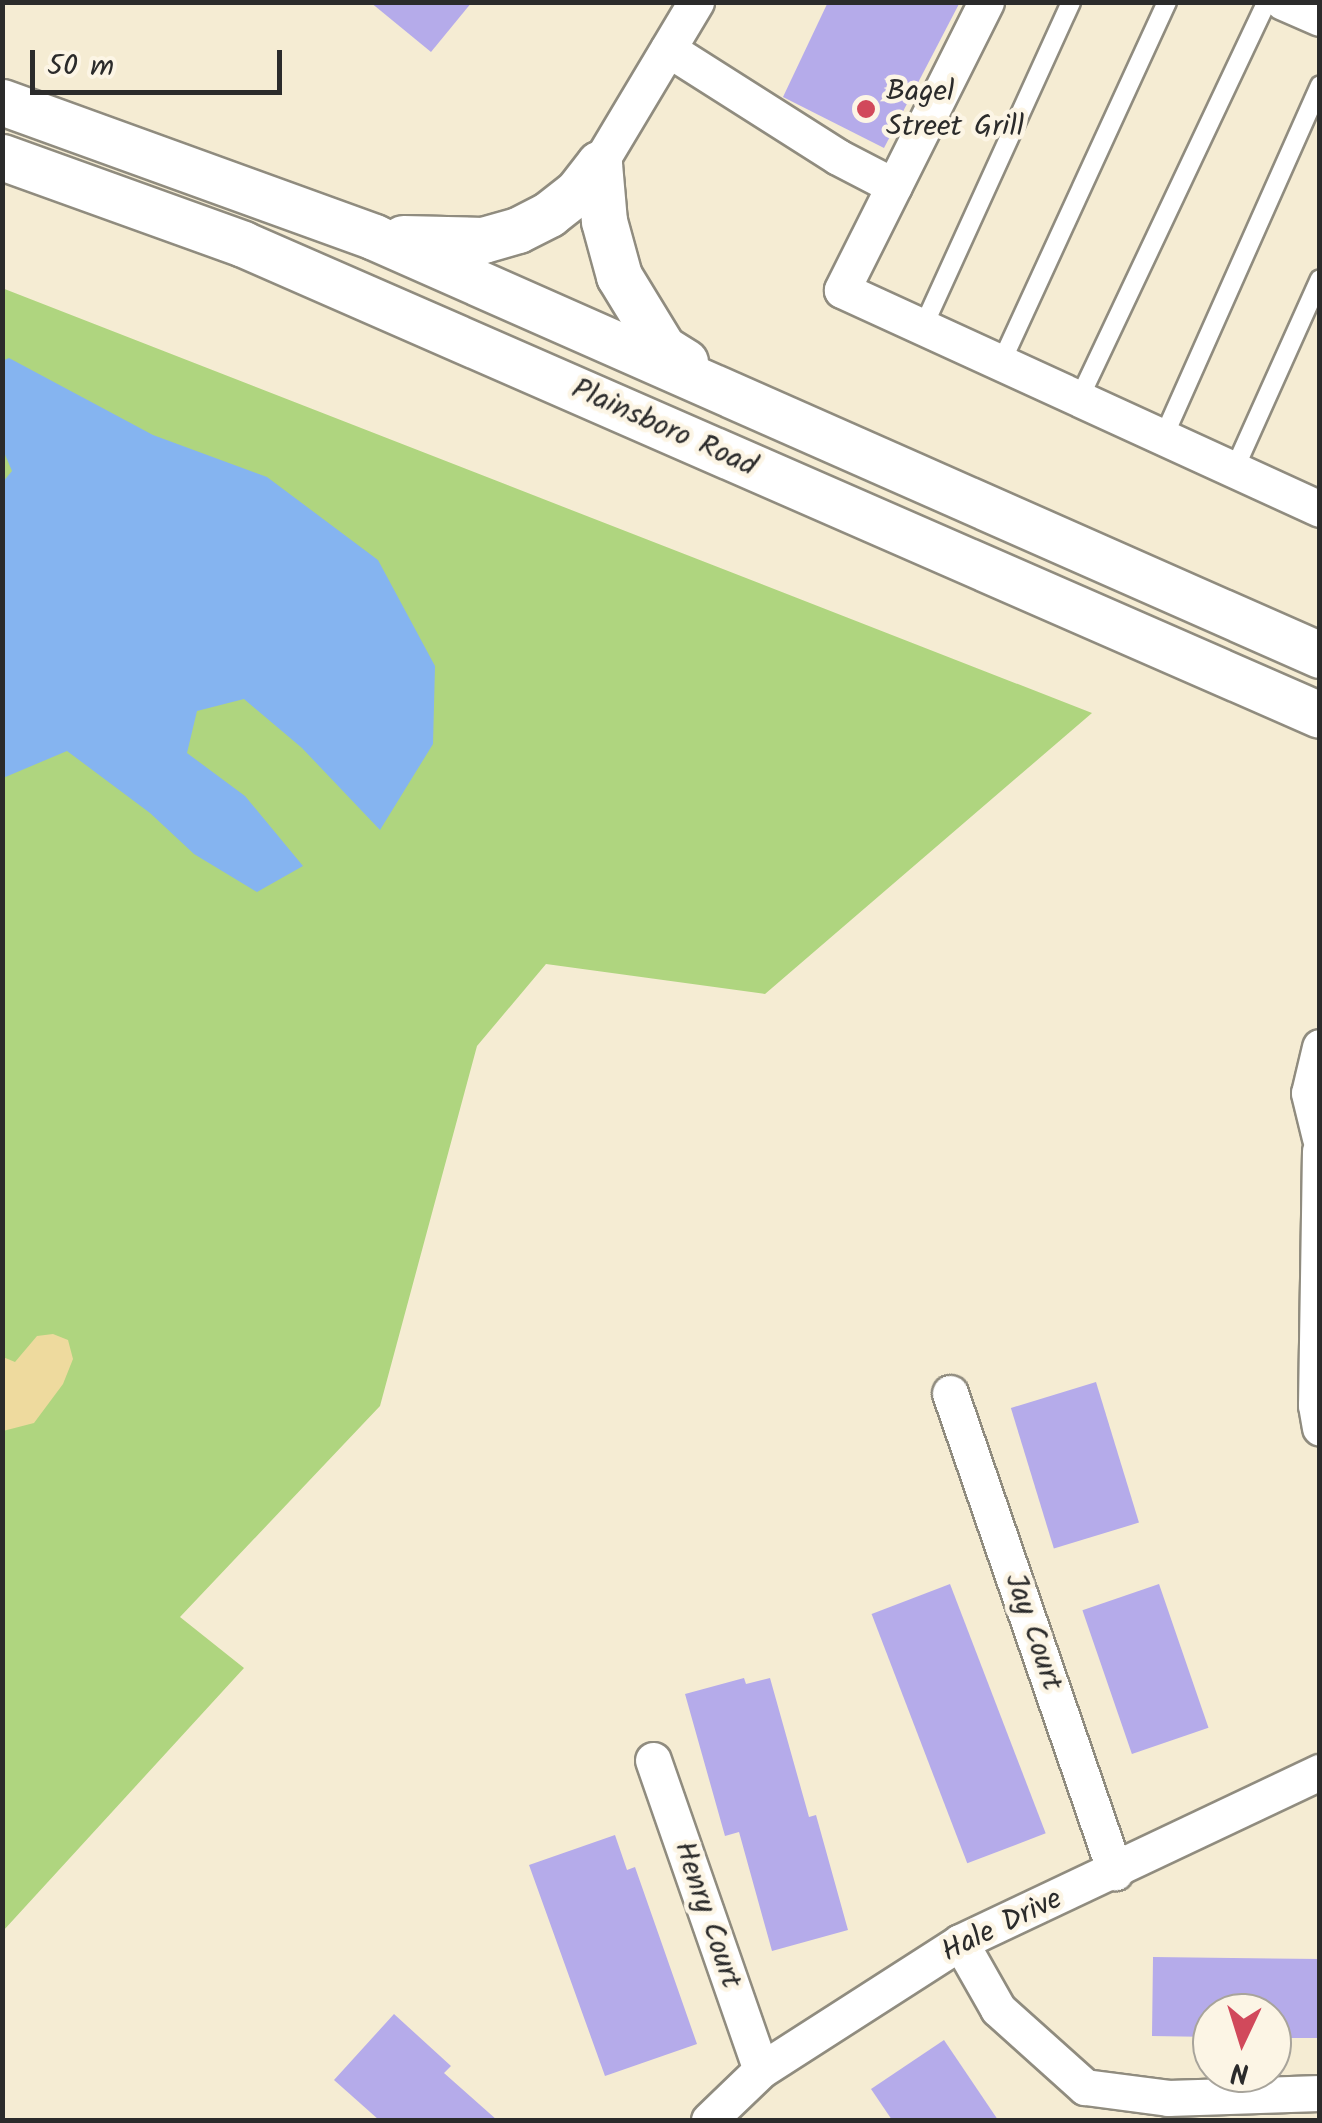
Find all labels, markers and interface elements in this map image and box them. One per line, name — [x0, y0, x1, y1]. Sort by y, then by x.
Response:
scale bar — [35, 30, 288, 92]
text: 50 m — [47, 43, 114, 91]
place label: Bagel Street Grill — [886, 74, 1024, 144]
marker: Bagel Street Grill — [855, 98, 877, 120]
street label: Plainsboro Road — [566, 371, 762, 485]
street label: Jay Court — [996, 1569, 1070, 1695]
street label: Henry Court — [665, 1837, 749, 1993]
street label: Hale Drive — [936, 1881, 1068, 1971]
north arrow — [1192, 1993, 1292, 2093]
text: N — [1230, 2048, 1250, 2094]

